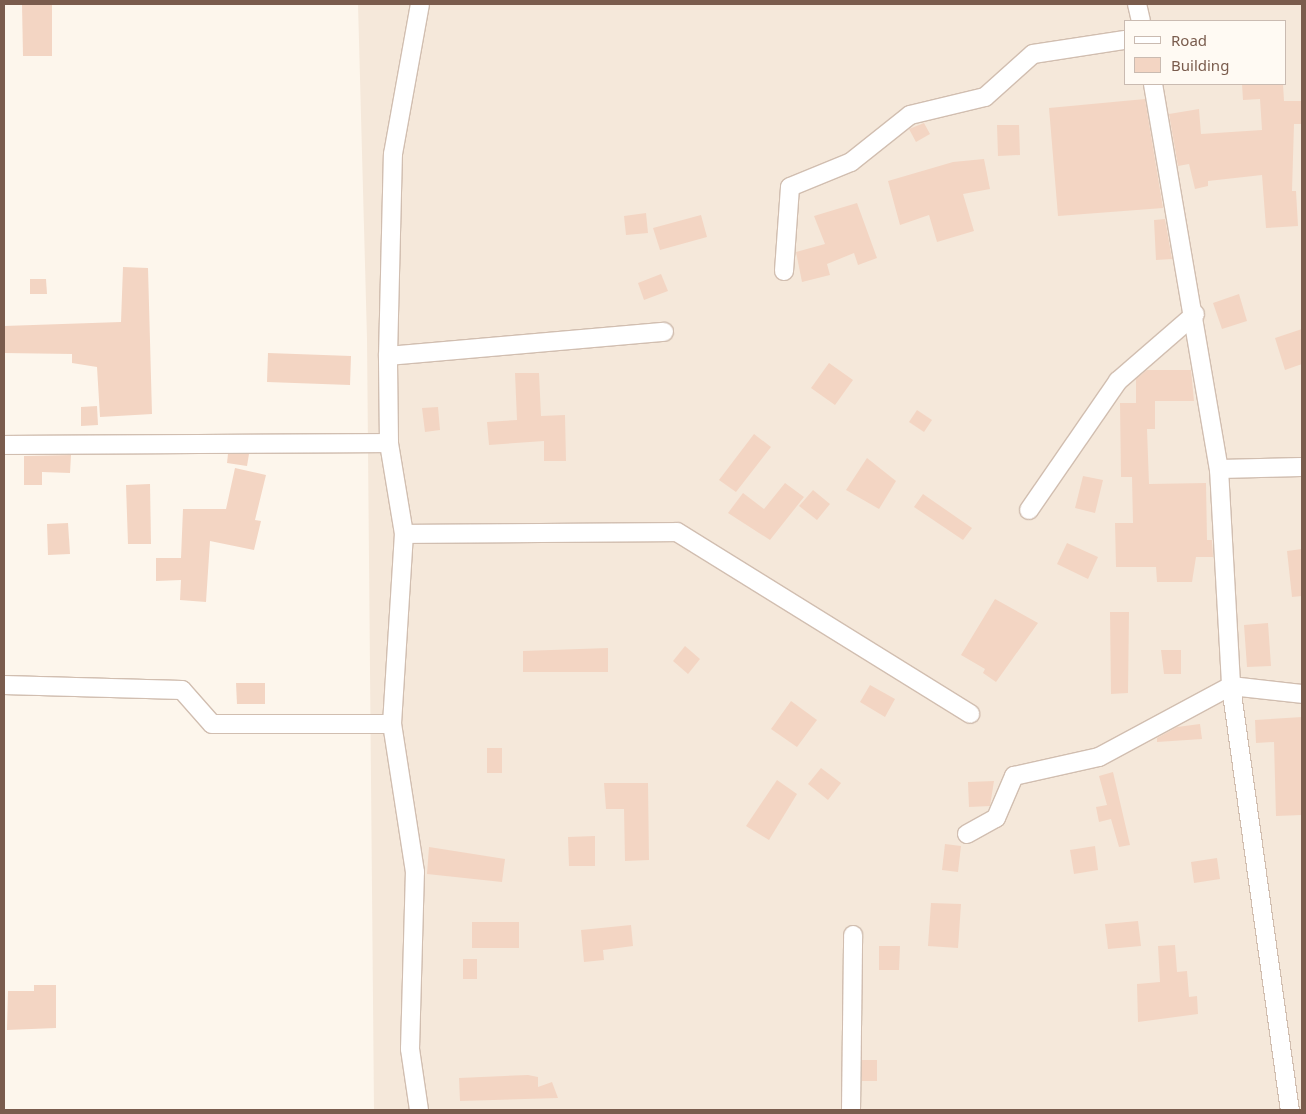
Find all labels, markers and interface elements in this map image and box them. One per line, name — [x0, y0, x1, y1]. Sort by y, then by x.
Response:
legend — [1124, 20, 1286, 85]
text: Road — [1171, 30, 1207, 50]
text: Building — [1171, 55, 1229, 75]

